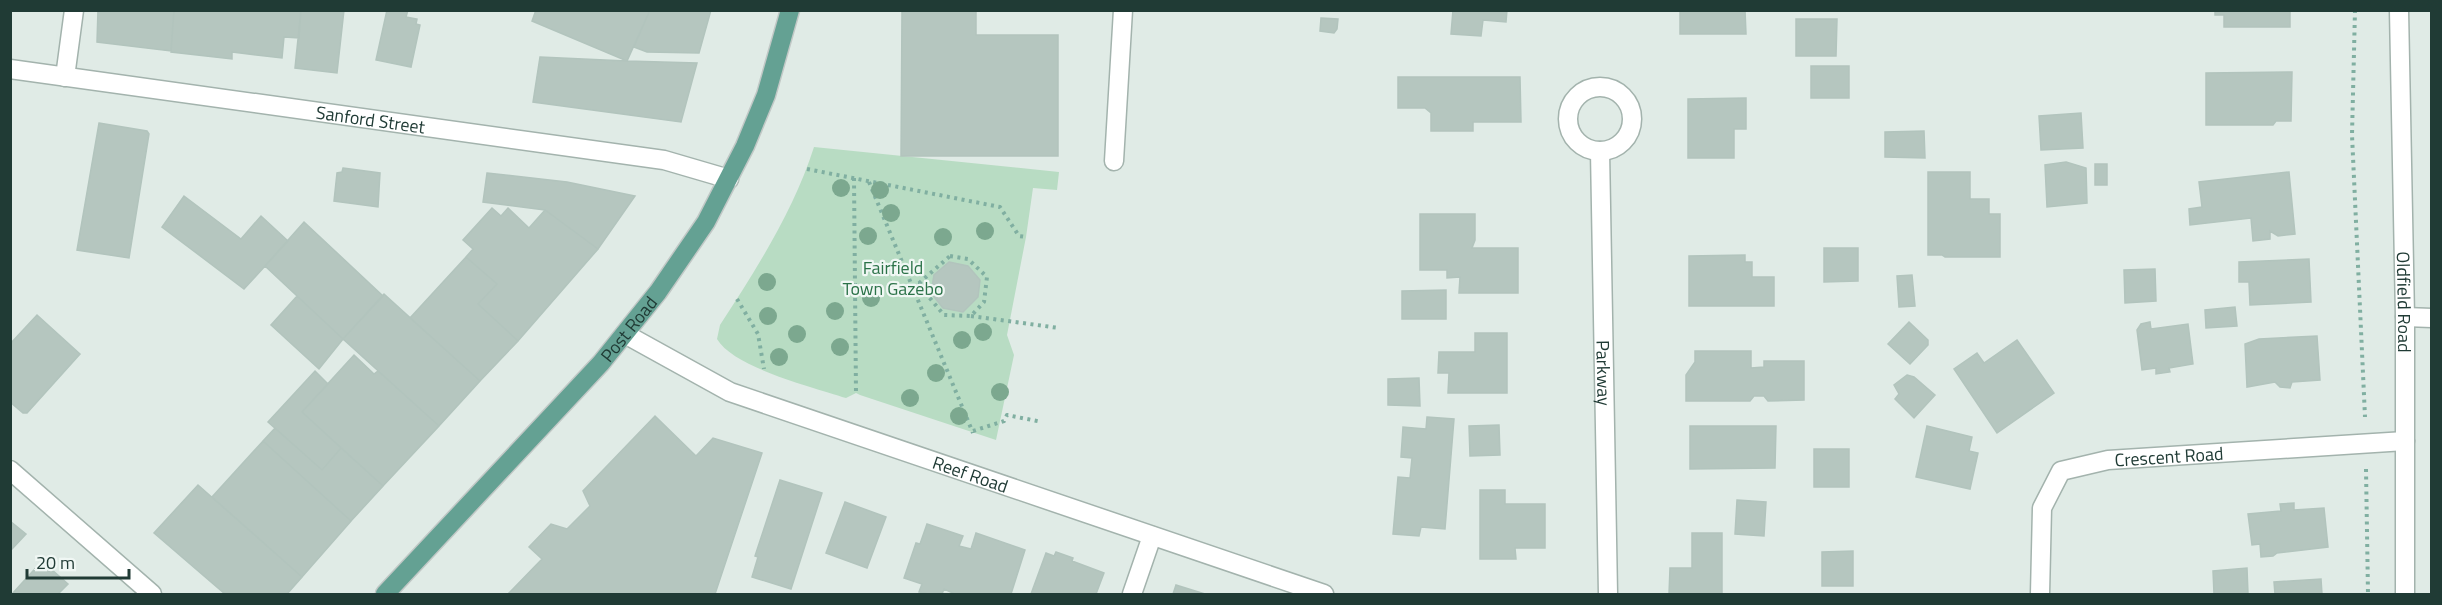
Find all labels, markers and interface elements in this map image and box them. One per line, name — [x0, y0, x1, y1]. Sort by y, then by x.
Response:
street label: Sanford Street — [314, 98, 427, 140]
street label: Oldfield Road — [2390, 251, 2419, 353]
park label: Fairfield Town Gazebo — [843, 254, 943, 302]
street label: Post Road — [594, 290, 663, 368]
street label: Parkway — [1590, 340, 1618, 406]
street label: Crescent Road — [2114, 439, 2224, 473]
street label: Reef Road — [929, 448, 1012, 499]
scale bar — [27, 542, 129, 580]
text: 20 m — [36, 549, 75, 576]

